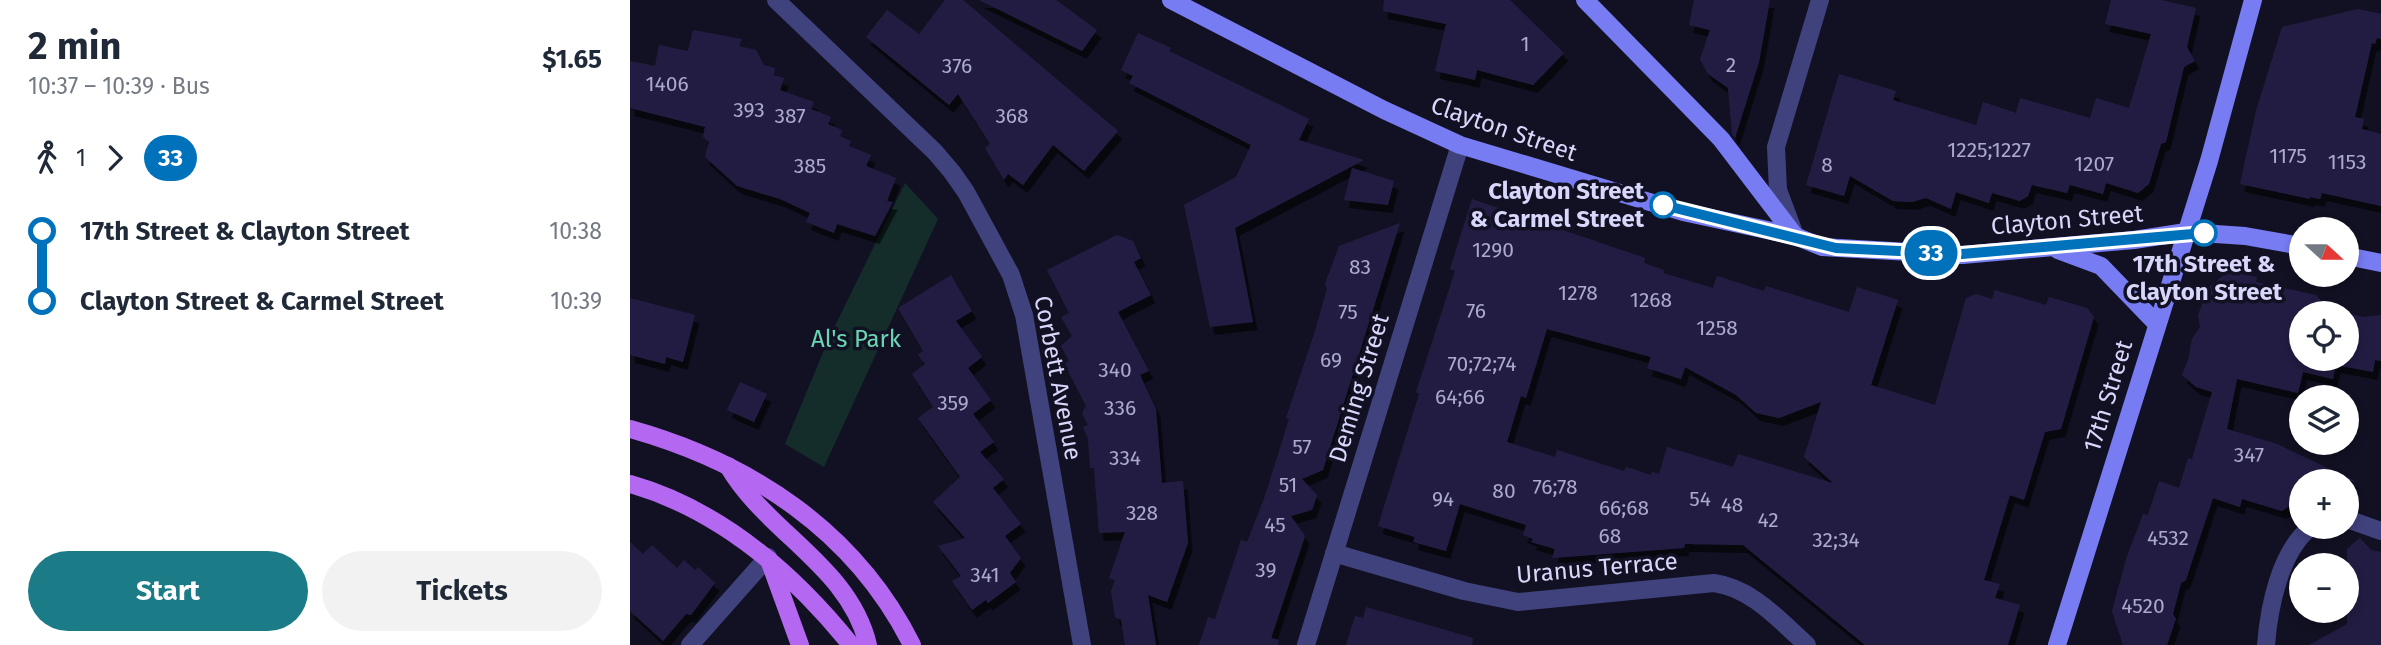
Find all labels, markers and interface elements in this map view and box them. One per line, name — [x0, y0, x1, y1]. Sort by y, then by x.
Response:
text: 2 min — [28, 23, 121, 69]
house number: 1 — [1520, 31, 1530, 57]
text: $1.65 — [542, 44, 602, 75]
house number: 2 — [1726, 52, 1736, 78]
house number: 376 — [942, 53, 972, 79]
house number: 1406 — [645, 71, 689, 97]
text: 10:37 – 10:39 · Bus — [28, 72, 210, 100]
street label: Clayton Street — [1427, 91, 1581, 167]
house number: 393 — [733, 97, 765, 123]
house number: 387 — [774, 103, 806, 129]
house number: 368 — [995, 103, 1029, 129]
house number: 1225;1227 — [1947, 137, 2031, 163]
icon: walk — [28, 139, 66, 177]
icon: forward — [96, 139, 134, 177]
house number: 1175 — [2269, 143, 2307, 169]
text: 1 — [76, 144, 86, 172]
text: 33 — [158, 144, 183, 172]
house number: 1153 — [2328, 149, 2366, 175]
house number: 1207 — [2074, 151, 2114, 177]
house number: 8 — [1821, 152, 1833, 178]
house number: 385 — [794, 153, 826, 179]
place label: Clayton Street & Carmel Street — [1470, 177, 1645, 233]
marker: Clayton Street & Carmel Street — [1650, 192, 1676, 218]
street label: Clayton Street — [1990, 199, 2144, 241]
text: 17th Street & Clayton Street — [80, 216, 410, 247]
text: 10:38 — [549, 217, 602, 245]
north arrow — [2289, 217, 2359, 287]
map controls — [2289, 217, 2359, 623]
marker: 17th Street & Clayton Street — [2191, 220, 2217, 246]
line badge: 33 — [1900, 230, 1962, 276]
house number: 1290 — [1472, 237, 1514, 263]
text: 33 — [1919, 239, 1943, 267]
place label: 17th Street & Clayton Street — [2126, 250, 2283, 306]
house number: 83 — [1349, 254, 1371, 280]
house number: 1278 — [1558, 280, 1598, 306]
text: Clayton Street & Carmel Street — [80, 286, 444, 317]
text: 10:39 — [550, 287, 602, 315]
house number: 1268 — [1630, 287, 1672, 313]
street label: Corbett Avenue — [1028, 293, 1088, 463]
house number: 76 — [1466, 298, 1486, 324]
house number: 75 — [1338, 299, 1358, 325]
button: locate — [2289, 301, 2359, 371]
street label: Deming Street — [1323, 310, 1395, 466]
house number: 1258 — [1696, 315, 1738, 341]
park label: Al's Park — [811, 325, 902, 353]
street label: 17th Street — [2078, 336, 2138, 455]
house number: 69 — [1320, 347, 1342, 373]
house number: 70;72;74 — [1448, 351, 1516, 377]
house number: 340 — [1098, 357, 1132, 383]
house number: 64;66 — [1435, 384, 1485, 410]
button: layers — [2289, 385, 2359, 455]
house number: 359 — [937, 390, 969, 416]
house number: 336 — [1104, 395, 1136, 421]
house number: 57 — [1292, 434, 1312, 460]
house number: 347 — [2234, 442, 2264, 468]
house number: 334 — [1109, 445, 1141, 471]
button: + — [2289, 469, 2359, 539]
house number: 51 — [1279, 472, 1297, 498]
house number: 76;78 — [1532, 474, 1578, 500]
house number: 80 — [1492, 478, 1516, 504]
house number: 94 — [1432, 486, 1454, 512]
house number: 54 — [1689, 486, 1711, 512]
house number: 48 — [1721, 492, 1743, 518]
house number: 66;68 — [1599, 495, 1649, 521]
house number: 328 — [1126, 500, 1158, 526]
house number: 42 — [1757, 507, 1779, 533]
house number: 45 — [1264, 512, 1286, 538]
house number: 68 — [1599, 523, 1621, 549]
house number: 4532 — [2147, 525, 2189, 551]
house number: 32;34 — [1812, 527, 1860, 553]
street label: Uranus Terrace — [1515, 547, 1679, 589]
button: Start — [28, 551, 308, 631]
button: Tickets — [322, 551, 602, 631]
button: − — [2289, 553, 2359, 623]
house number: 39 — [1255, 557, 1277, 583]
house number: 341 — [970, 562, 1000, 588]
house number: 4520 — [2121, 593, 2165, 619]

